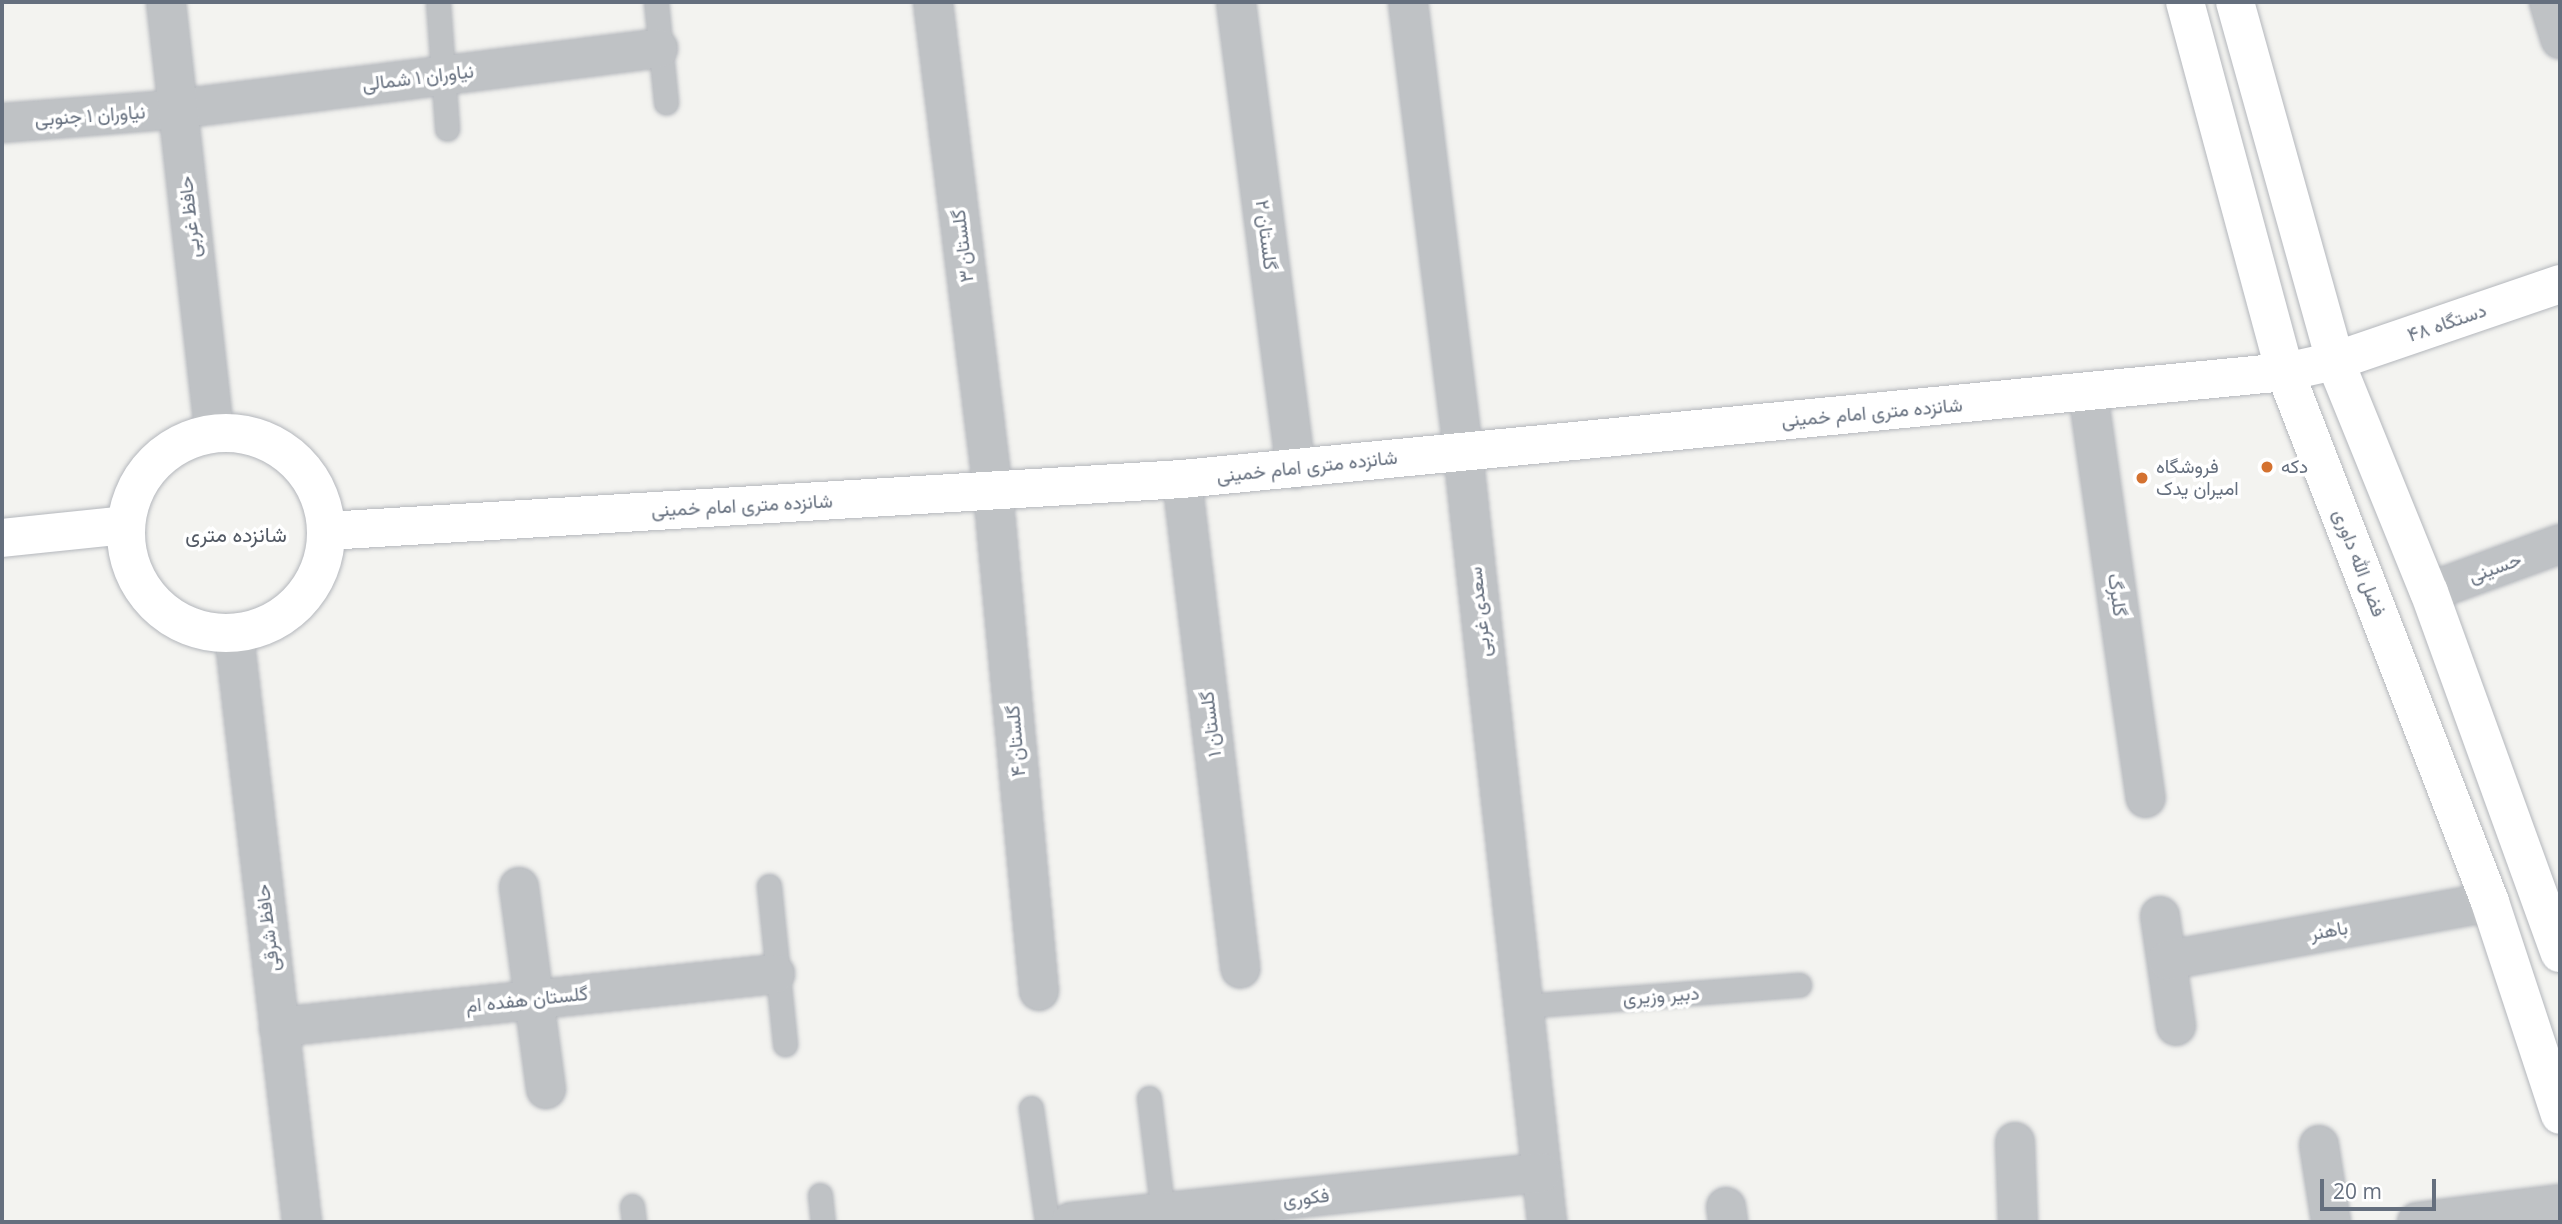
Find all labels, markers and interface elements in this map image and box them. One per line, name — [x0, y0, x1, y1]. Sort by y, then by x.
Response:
street label: نیاوران ۱ شمالی — [361, 60, 475, 96]
street label: نیاوران ۱ جنوبی — [34, 101, 146, 131]
street label: حافظ غربی — [174, 175, 206, 259]
street label: گلستان ۲ — [1250, 199, 1282, 271]
street label: گلستان ۳ — [947, 208, 979, 284]
street label: ۴۸ دستگاه — [2405, 299, 2489, 347]
street label: شانزده متری امام خمینی — [1780, 394, 1964, 432]
street label: شانزده متری امام خمینی — [1215, 446, 1399, 488]
place label: فروشگاه امیران یدک — [2156, 456, 2239, 500]
place label: دکه — [2281, 456, 2308, 478]
marker: دکه — [2259, 459, 2275, 475]
marker: فروشگاه امیران یدک — [2134, 470, 2150, 486]
street label: شانزده متری امام خمینی — [651, 490, 833, 522]
street label: فضل الله داوری — [2328, 506, 2390, 620]
district label: شانزده متری — [185, 521, 287, 547]
street label: حسینی — [2466, 548, 2524, 588]
street label: سعدی غربی — [1464, 566, 1496, 658]
street label: گلبرگ — [2103, 572, 2131, 618]
street label: گلستان ۱ — [1196, 690, 1226, 758]
street label: گلستان ۴ — [1002, 704, 1030, 778]
street label: حافظ شرقی — [251, 883, 285, 973]
street label: باهنر — [2309, 917, 2349, 945]
street label: گلستان هفده ام — [465, 982, 589, 1018]
street label: دبیر وزیری — [1622, 982, 1700, 1010]
scale bar — [2324, 1164, 2440, 1208]
text: 20 m — [2333, 1177, 2382, 1205]
street label: فکوری — [1282, 1184, 1330, 1212]

